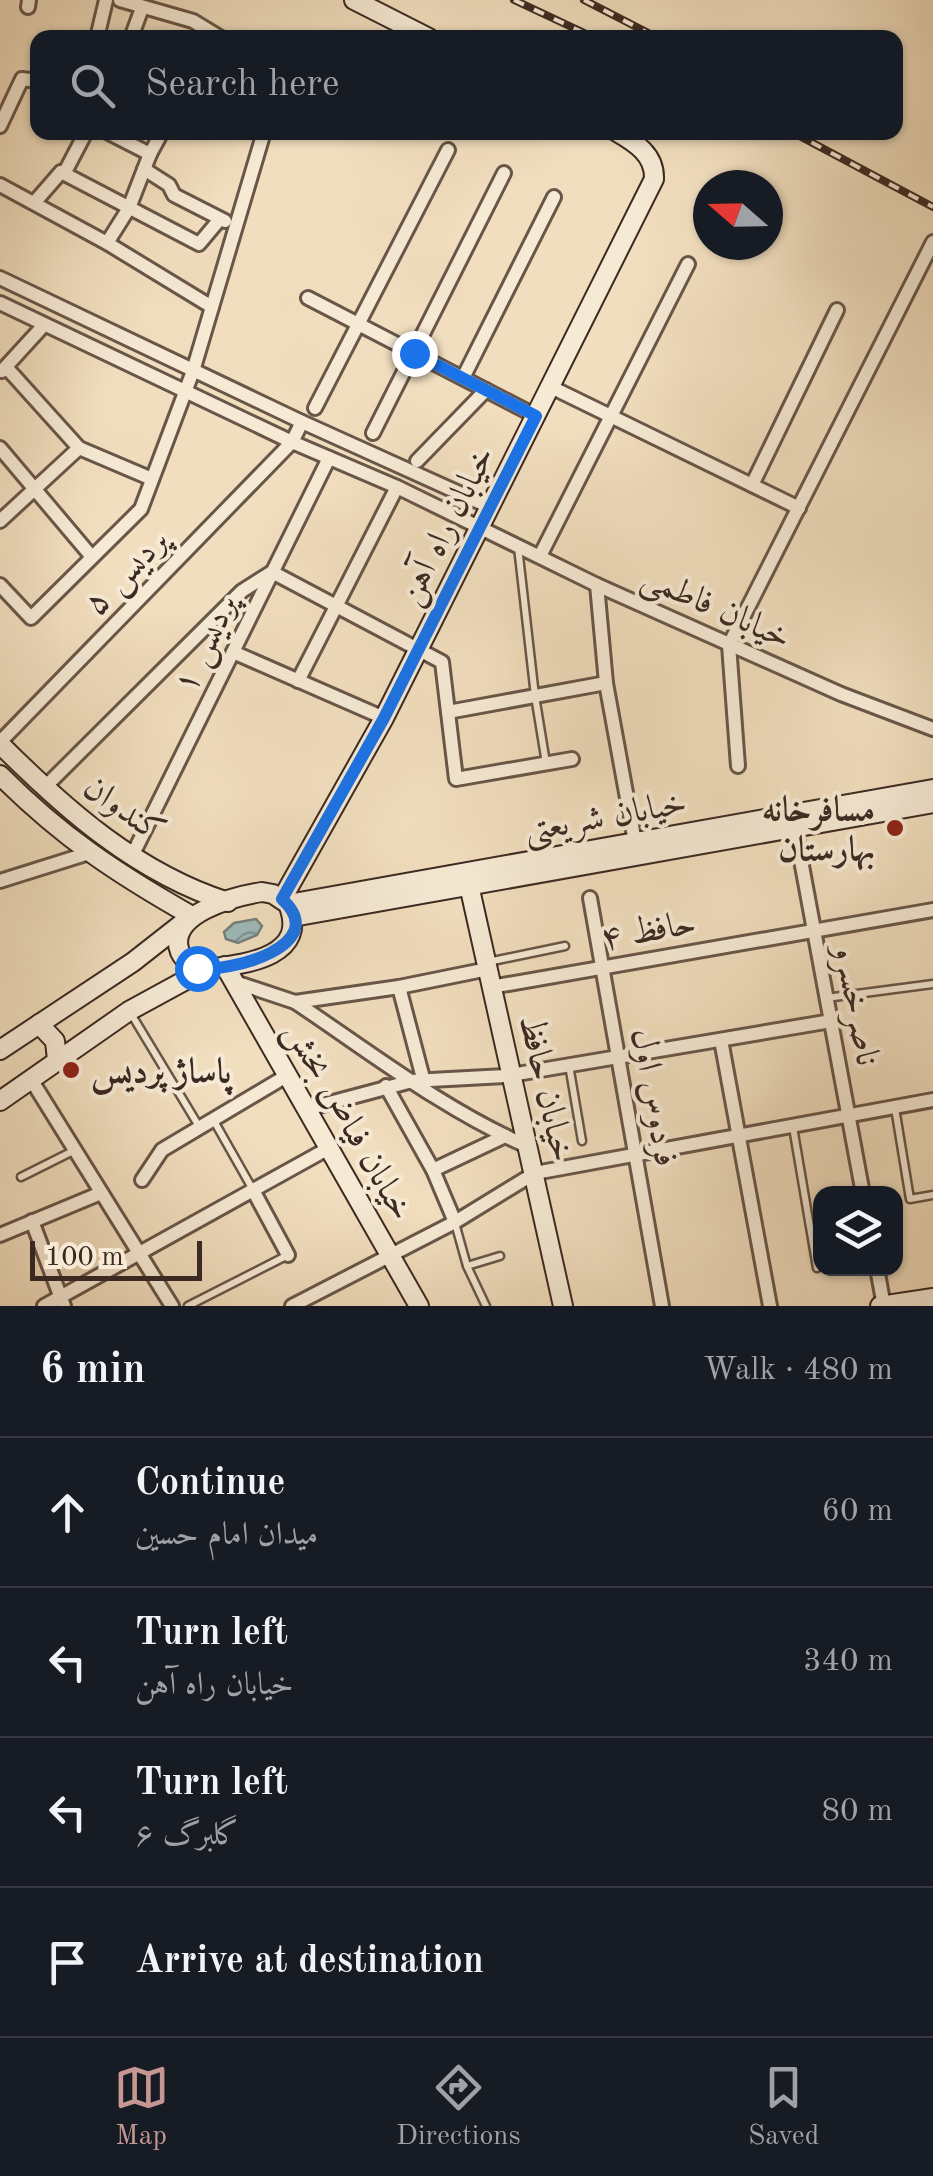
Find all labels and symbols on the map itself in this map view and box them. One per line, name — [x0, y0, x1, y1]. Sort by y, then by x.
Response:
north arrow — [693, 170, 783, 260]
route end — [392, 331, 438, 377]
street label: خیابان راه آهن — [388, 439, 506, 613]
street label: پردیس ۵ — [78, 521, 180, 625]
street label: خیابان فاطمی — [635, 560, 796, 660]
street label: پردیس ۱ — [168, 587, 250, 700]
street label: کندوان — [77, 770, 170, 850]
street label: خیابان شریعتی — [521, 786, 690, 854]
place label: مسافرخانه بهارستان — [762, 793, 875, 871]
marker: مسافرخانه بهارستان — [884, 817, 906, 839]
street label: حافظ ۴ — [598, 905, 699, 957]
street label: ناصرخسرو — [823, 939, 884, 1069]
route start — [175, 946, 221, 992]
street label: خیابان حافظ — [511, 1011, 580, 1166]
street label: خیابان فیاض بخش — [273, 1016, 419, 1229]
street label: فردوس اول — [622, 1026, 683, 1169]
place label: پاساژ پردیس — [91, 1055, 234, 1096]
marker: پاساژ پردیس — [60, 1059, 82, 1081]
scale bar — [30, 1236, 202, 1280]

